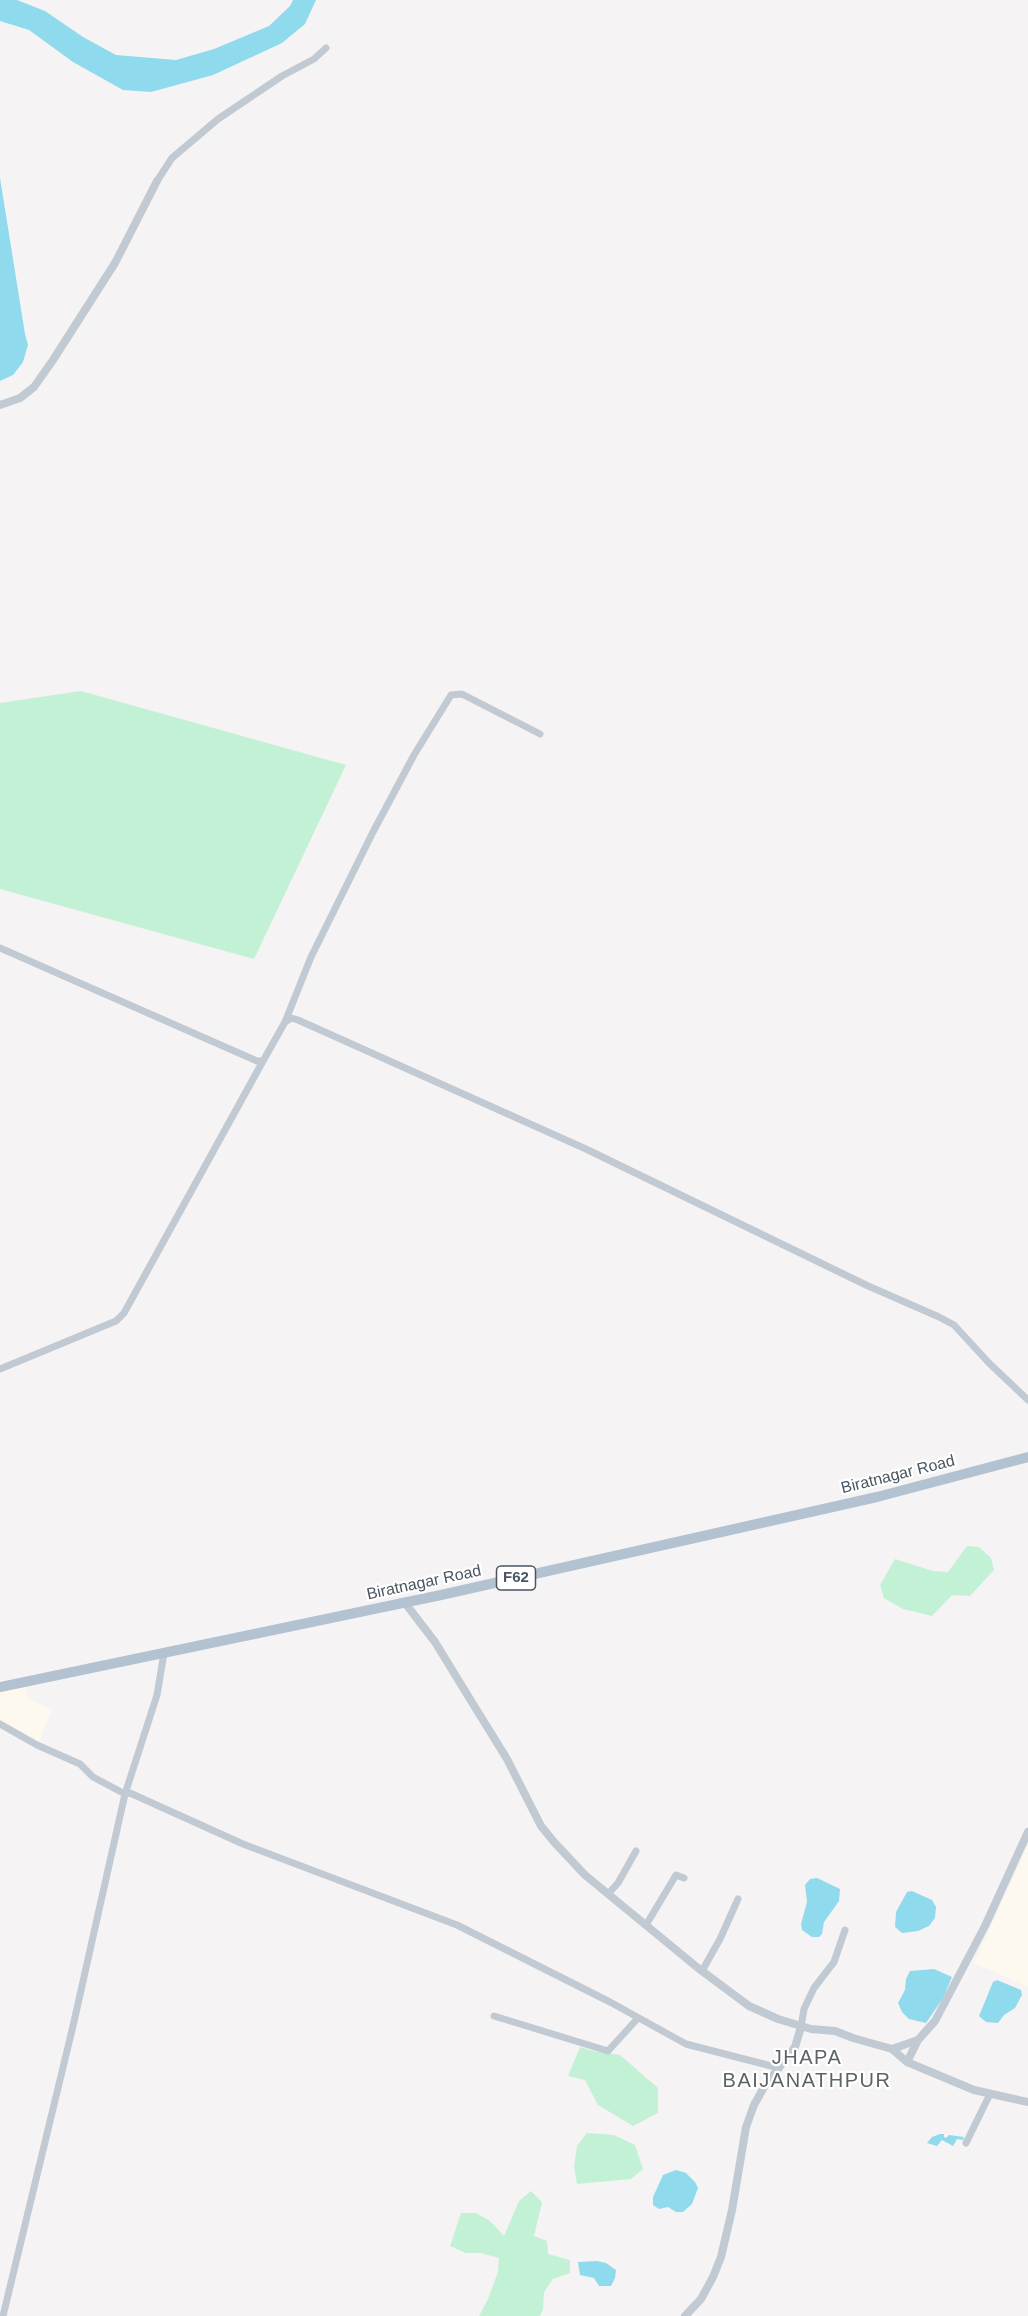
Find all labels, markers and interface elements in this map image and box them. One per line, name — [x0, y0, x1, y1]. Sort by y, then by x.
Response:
street label: Biratnagar Road — [839, 1452, 957, 1498]
street label: Biratnagar Road — [365, 1561, 483, 1605]
road number: F62 — [496, 1566, 536, 1590]
district label: JHAPA BAIJANATHPUR — [723, 2046, 891, 2093]

